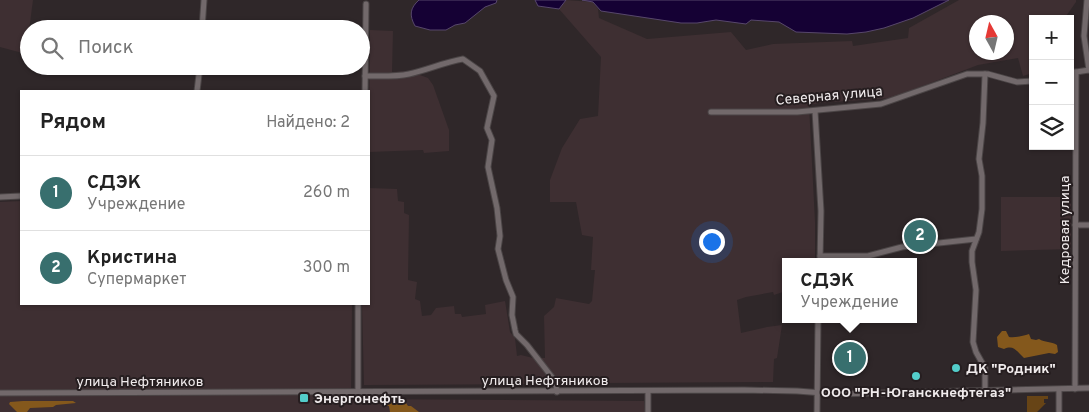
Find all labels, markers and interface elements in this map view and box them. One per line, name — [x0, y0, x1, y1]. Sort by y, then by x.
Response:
north arrow — [969, 15, 1014, 60]
map controls — [1029, 15, 1074, 150]
button: + — [1029, 15, 1074, 60]
search box — [20, 20, 370, 75]
icon: search — [38, 34, 66, 62]
text: Поиск — [78, 36, 134, 60]
button: − — [1029, 60, 1074, 105]
street label: Северная улица — [775, 83, 883, 110]
button: layers — [1029, 105, 1074, 150]
text: Рядом — [40, 109, 106, 136]
text: Найдено: 2 — [266, 113, 350, 133]
text: СДЭК — [87, 171, 141, 195]
street label: Кедровая улица — [1057, 176, 1074, 284]
text: 1 — [53, 183, 59, 203]
text: 260 m — [303, 183, 350, 203]
text: Учреждение — [87, 195, 185, 215]
pin: 2 — [904, 217, 936, 255]
your location — [699, 229, 725, 255]
text: Кристина — [87, 246, 177, 270]
text: 2 — [51, 258, 61, 278]
text: 300 m — [303, 258, 350, 278]
popup — [782, 258, 917, 323]
text: СДЭК — [800, 269, 854, 293]
text: Супермаркет — [87, 270, 187, 290]
text: Учреждение — [800, 293, 899, 313]
pin: 1 — [834, 339, 866, 377]
place label: ДК "Родник" — [966, 361, 1056, 378]
marker: ДК "Родник" — [950, 362, 962, 374]
marker: ООО "РН-Юганскнефтегаз" — [910, 370, 922, 382]
street label: улица Нефтяников — [481, 373, 609, 390]
street label: улица Нефтяников — [76, 374, 204, 391]
place label: ООО "РН-Юганскнефтегаз" — [821, 385, 1011, 402]
place label: Энергонефть — [314, 391, 406, 408]
marker: Энергонефть — [298, 392, 310, 404]

